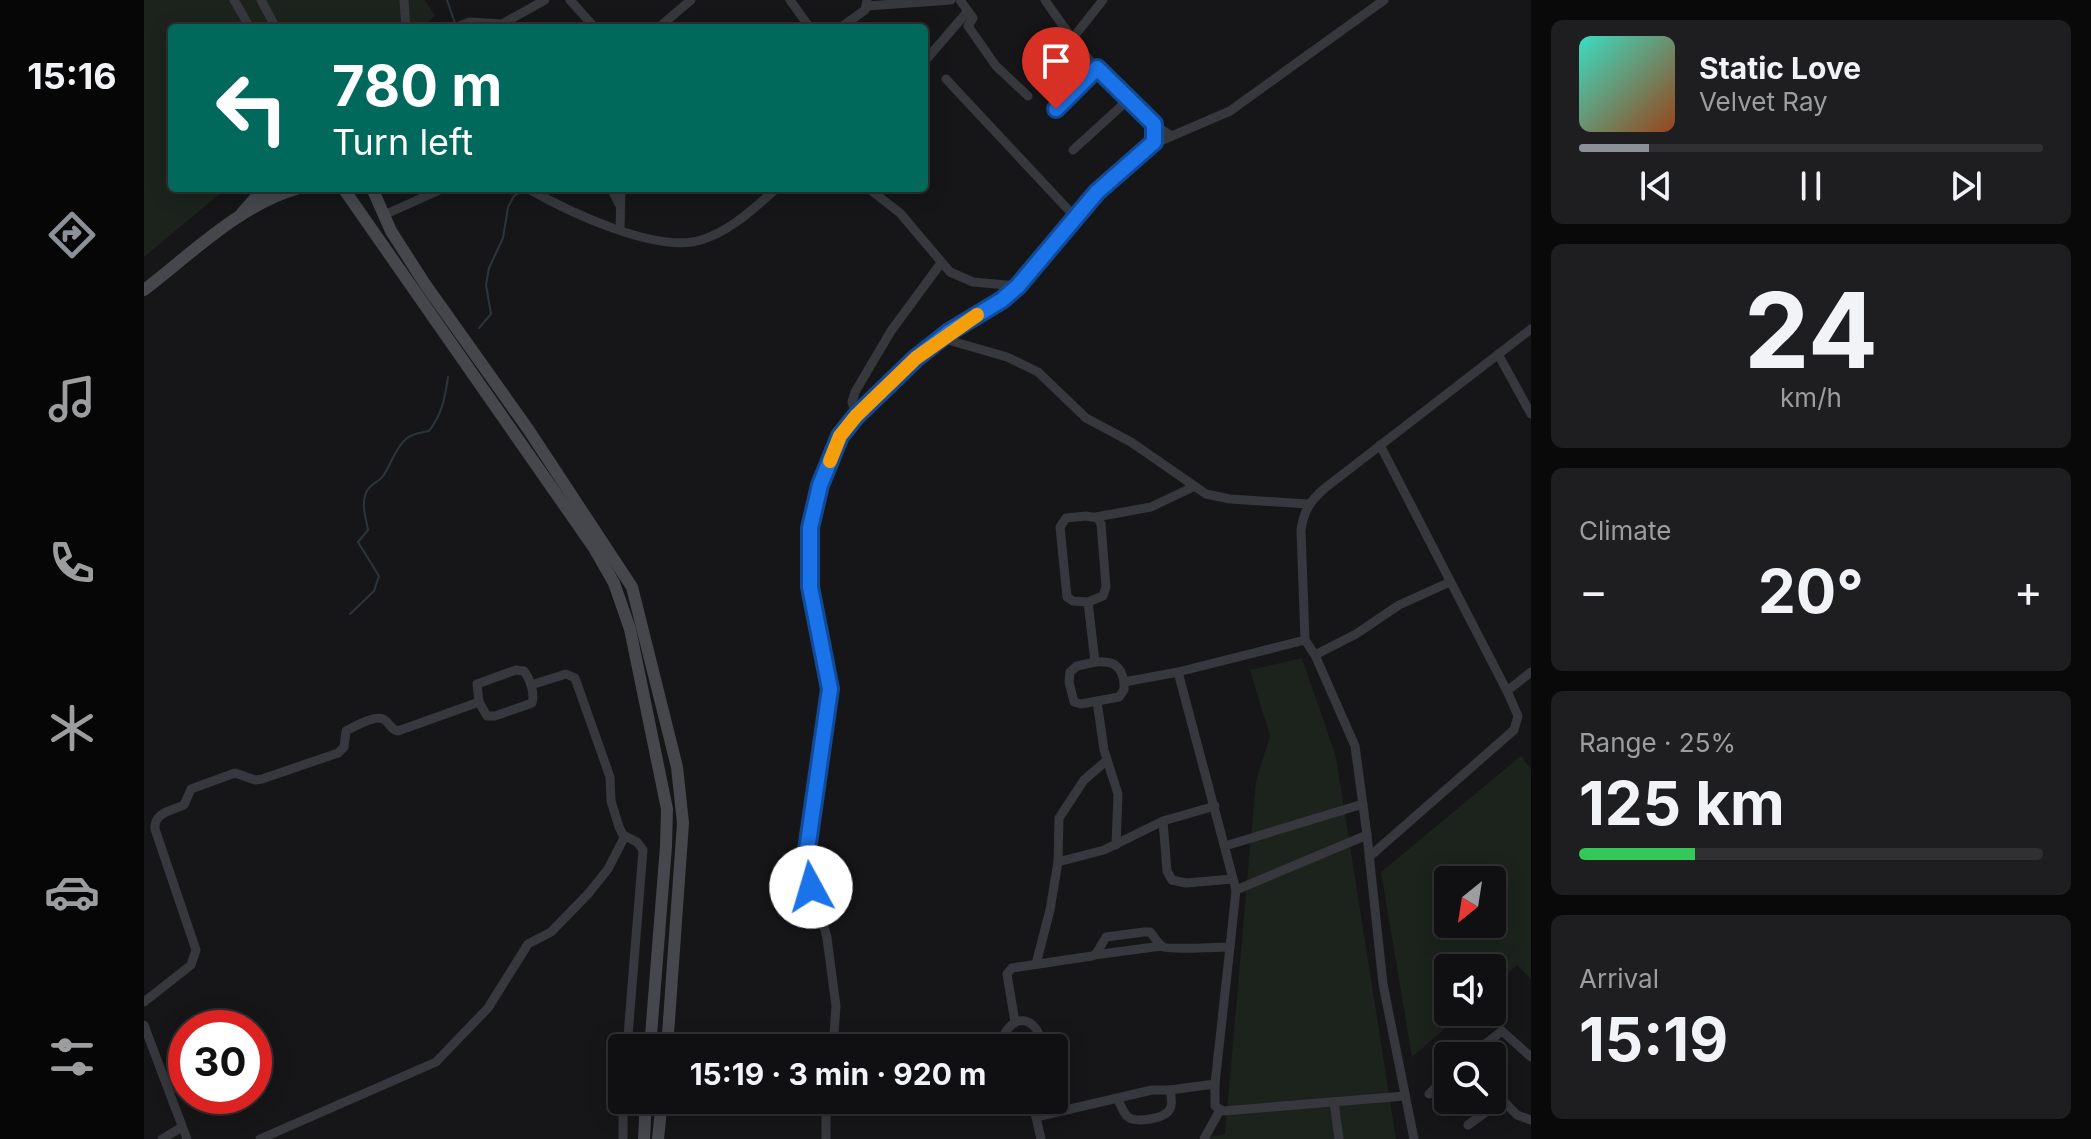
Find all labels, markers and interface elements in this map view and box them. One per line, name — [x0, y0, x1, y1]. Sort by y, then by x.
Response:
pin — [1022, 27, 1090, 109]
icon: arrive — [1034, 39, 1078, 83]
text: Static Love — [1699, 50, 1861, 86]
text: 780 m — [332, 52, 502, 120]
text: 15:16 — [27, 54, 117, 98]
icon: left — [200, 56, 304, 160]
text: Velvet Ray — [1699, 86, 1828, 117]
text: Turn left — [332, 120, 473, 164]
icon: previous — [1634, 164, 1678, 208]
icon: pause — [1789, 164, 1833, 208]
icon: next — [1944, 164, 1988, 208]
icon: directions — [44, 207, 100, 263]
text: 24 — [1744, 267, 1878, 393]
icon: music — [44, 371, 100, 427]
text: km/h — [1780, 382, 1842, 413]
text: Climate — [1579, 515, 1671, 546]
icon: phone — [44, 535, 100, 591]
text: 20° — [1758, 555, 1864, 627]
text: − — [1579, 564, 1608, 618]
text: + — [2014, 564, 2043, 618]
icon: climate — [44, 700, 100, 756]
text: Range · 25% — [1579, 727, 1736, 758]
text: 125 km — [1579, 767, 1785, 839]
position arrow — [769, 845, 853, 929]
icon: car — [44, 864, 100, 920]
north arrow — [1434, 866, 1506, 938]
map controls — [1434, 866, 1506, 1114]
button: sound — [1434, 954, 1506, 1026]
text: Arrival — [1579, 963, 1659, 994]
text: 15:19 — [1579, 1003, 1728, 1075]
speed limit sign: 30 — [168, 1010, 272, 1114]
icon: filters — [44, 1029, 100, 1085]
button: search — [1434, 1042, 1506, 1114]
text: 15:19 · 3 min · 920 m — [690, 1056, 986, 1092]

